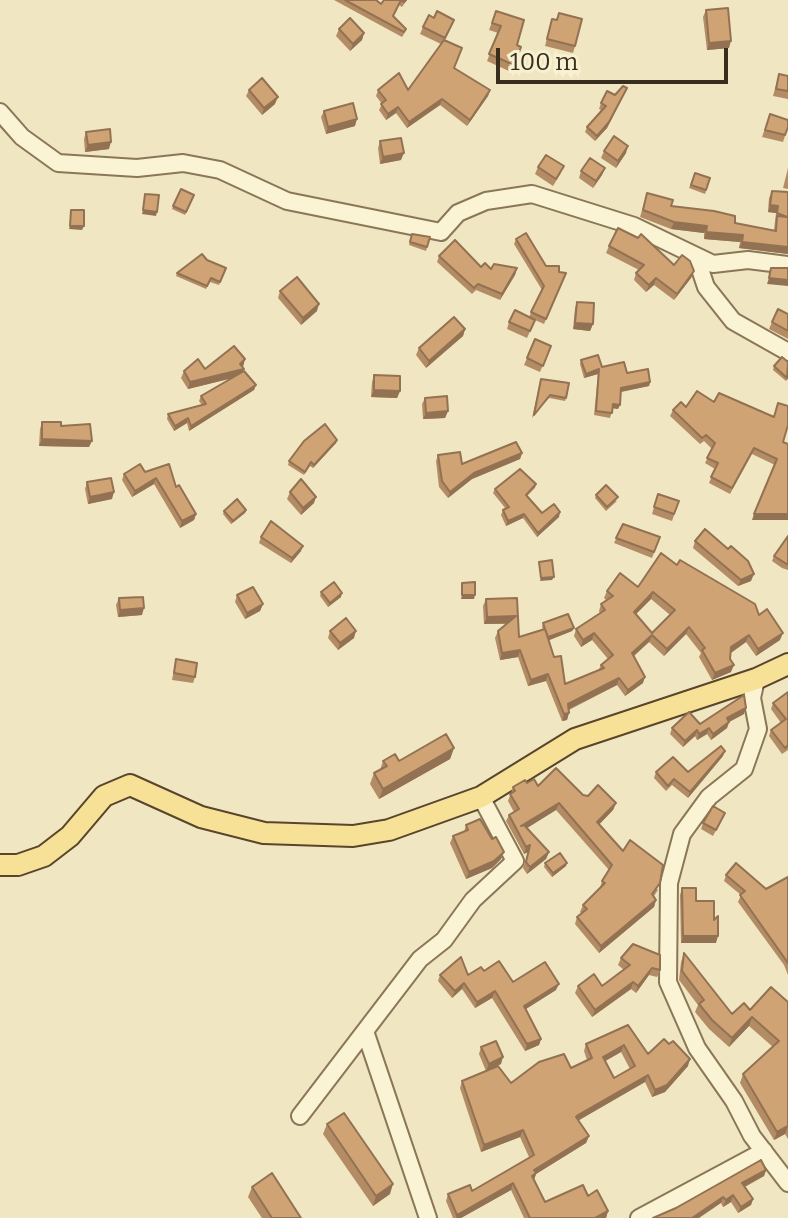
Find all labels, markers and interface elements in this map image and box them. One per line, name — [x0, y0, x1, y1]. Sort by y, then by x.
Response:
scale bar — [500, 32, 732, 82]
text: 100 m — [510, 48, 578, 76]

